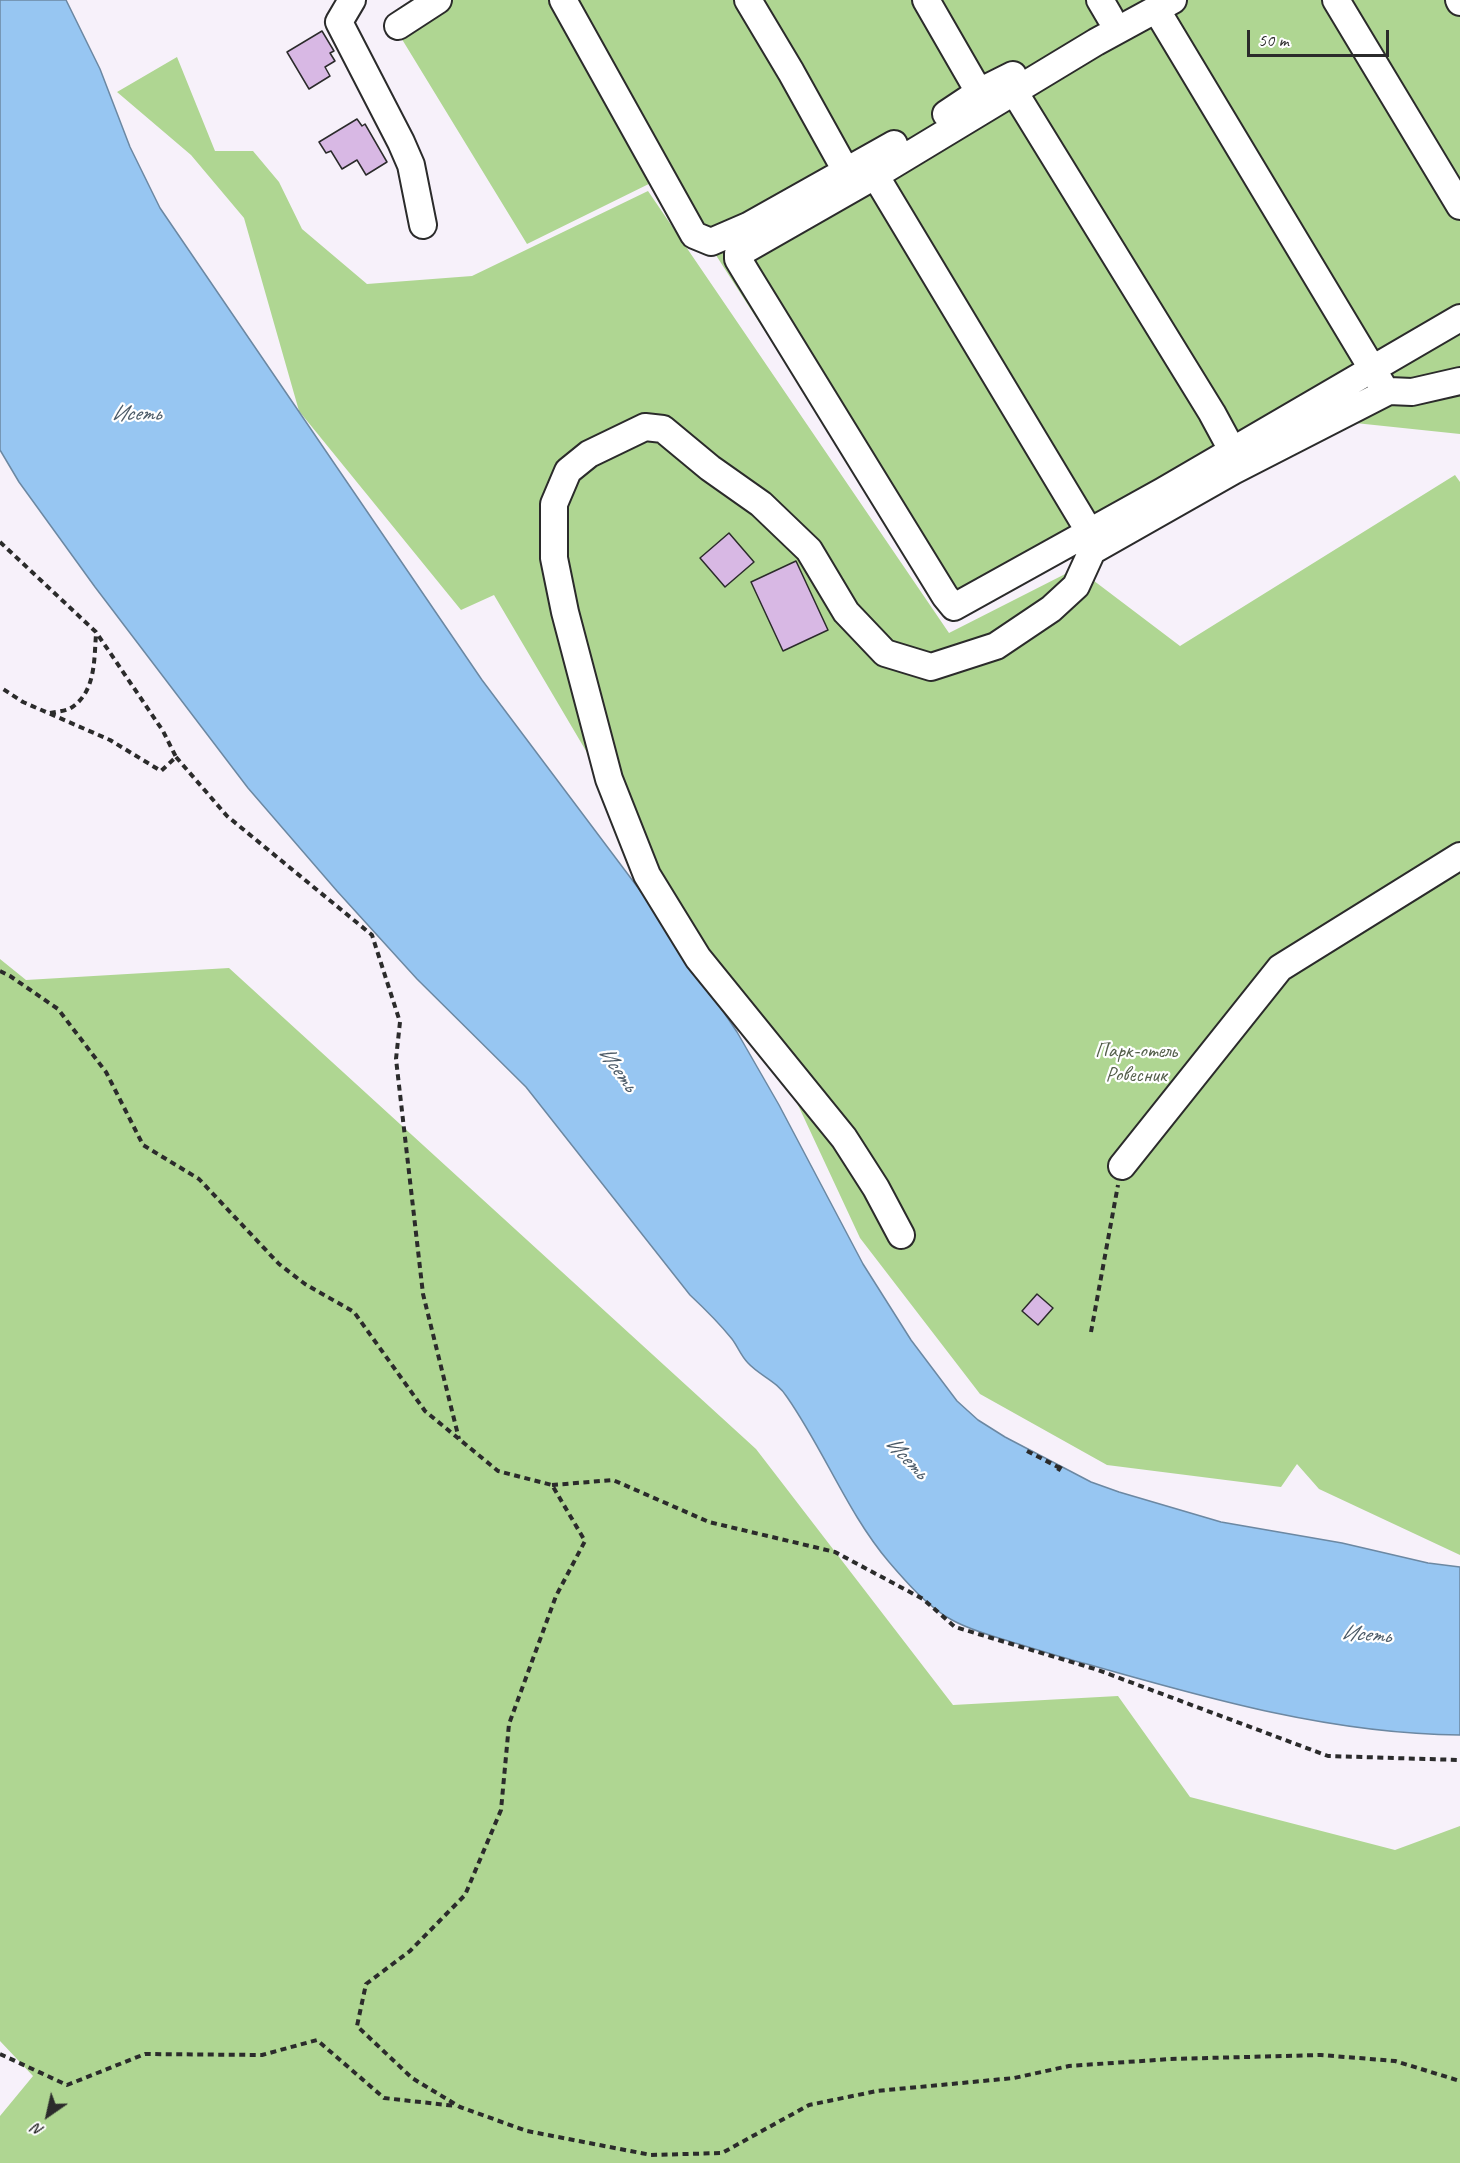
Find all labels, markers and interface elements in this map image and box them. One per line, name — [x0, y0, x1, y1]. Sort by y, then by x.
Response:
scale bar — [1250, 18, 1392, 56]
text: 50 m — [1258, 29, 1289, 51]
water label: Исеть — [111, 401, 161, 427]
park label: Парк-отель Ровесник — [1095, 1038, 1177, 1088]
water label: Исеть — [592, 1041, 642, 1097]
water label: Исеть — [879, 1431, 933, 1485]
water label: Исеть — [1341, 1620, 1391, 1650]
north arrow — [18, 2085, 78, 2145]
text: N — [28, 2119, 48, 2141]

